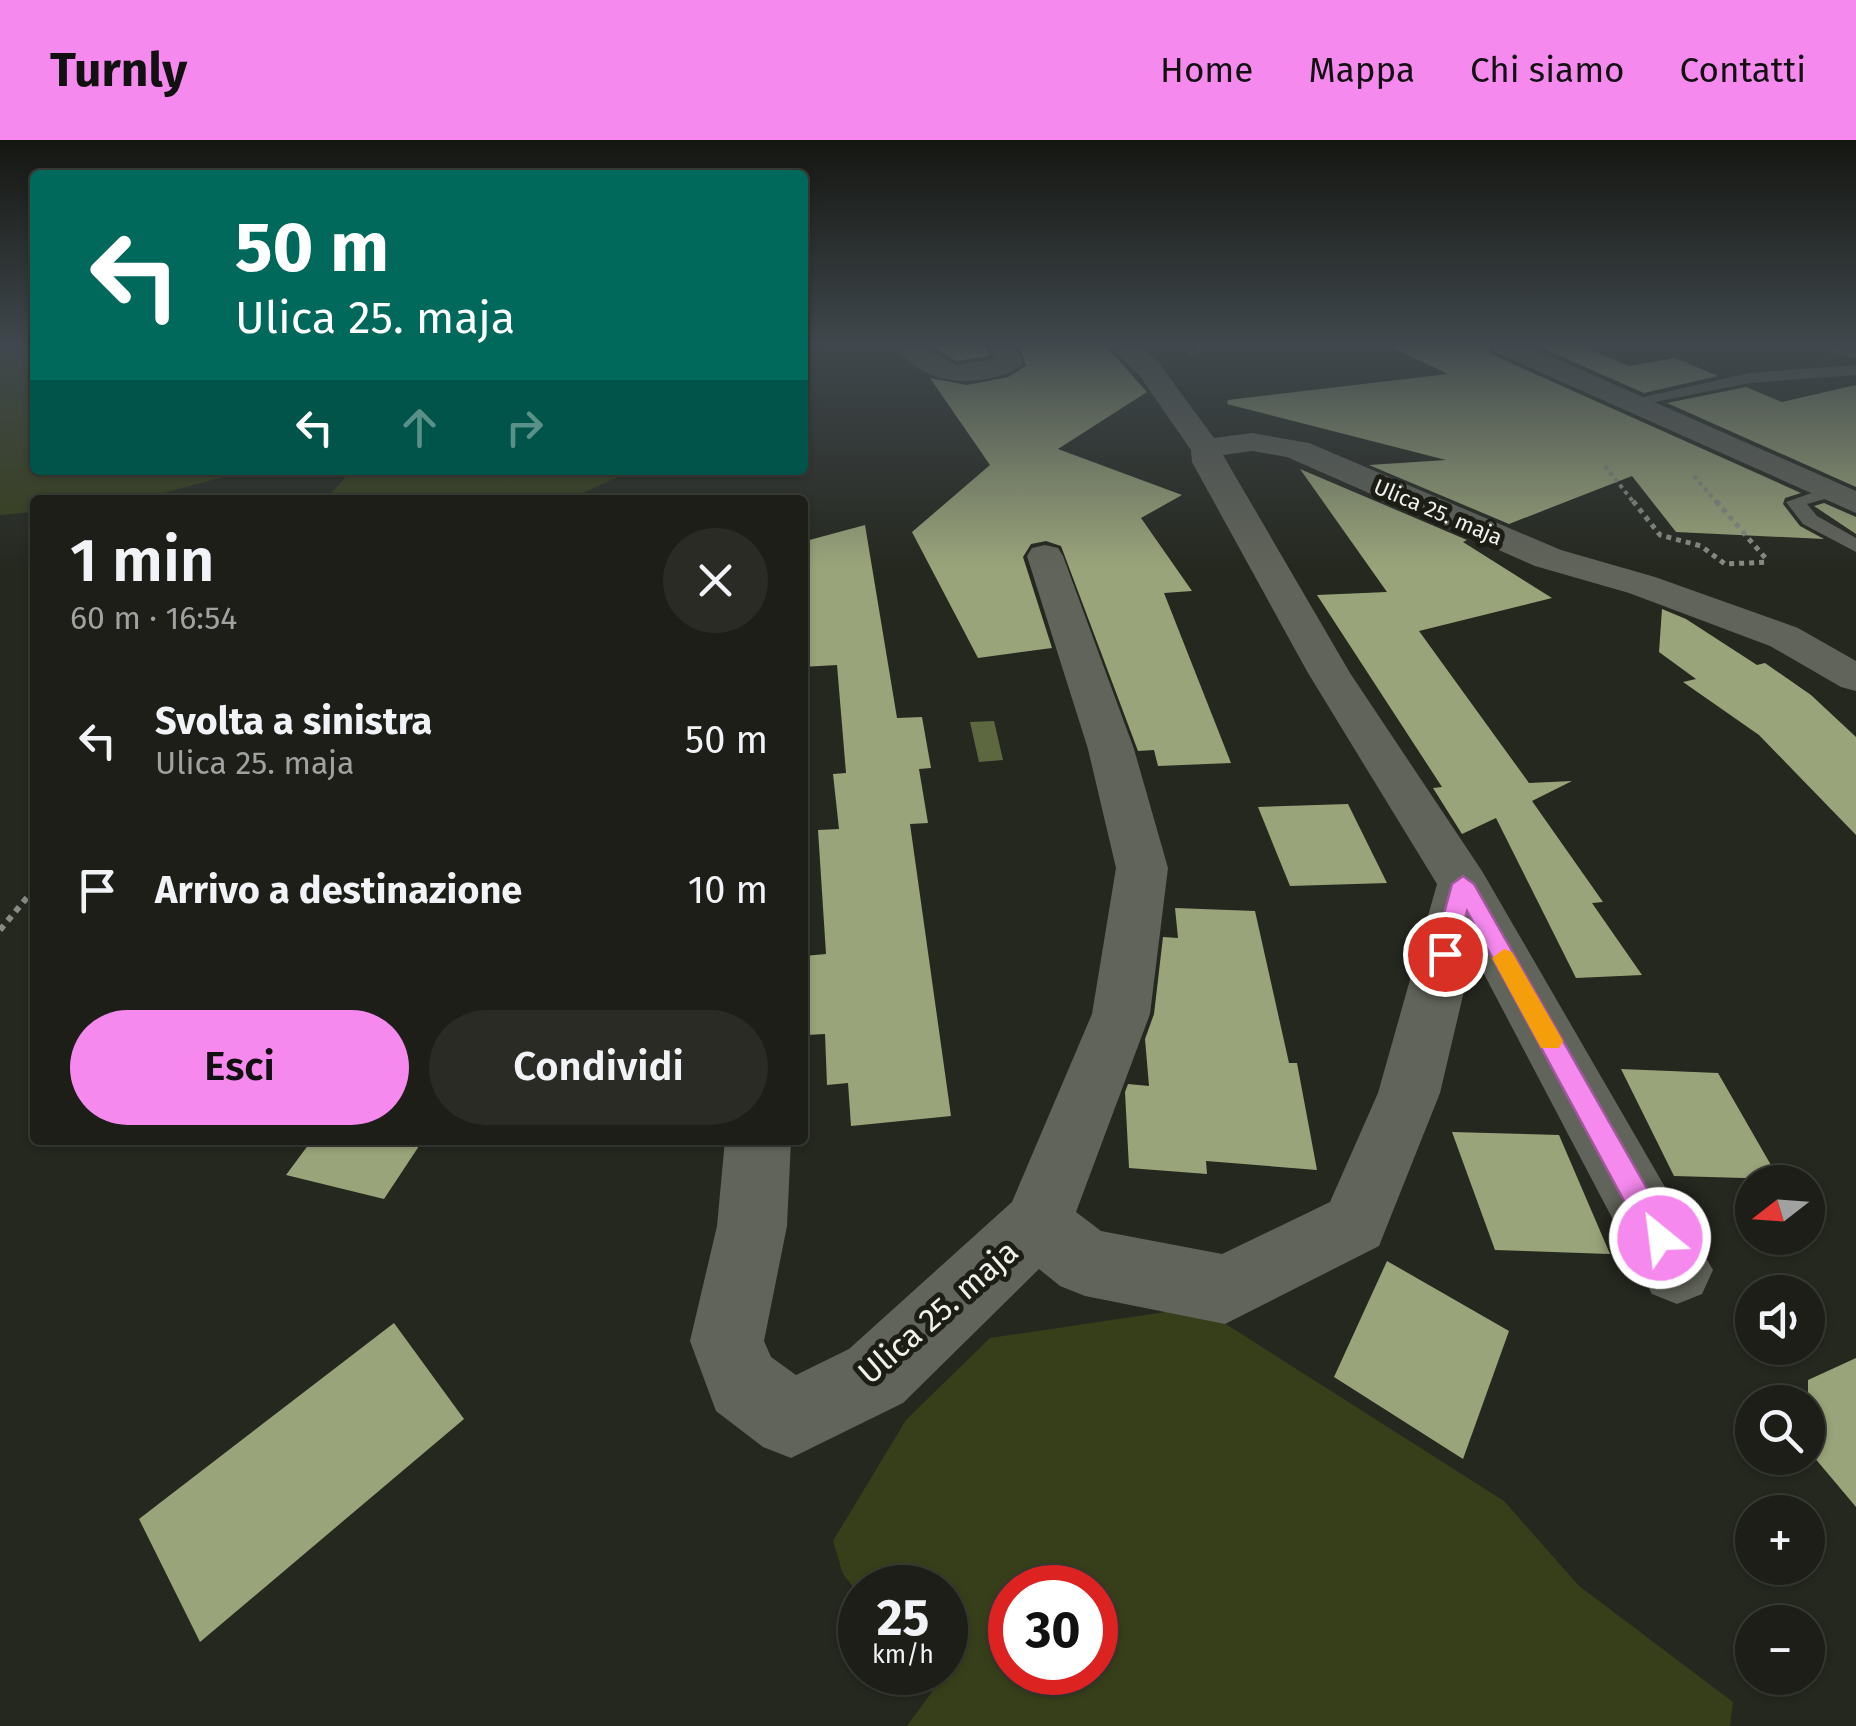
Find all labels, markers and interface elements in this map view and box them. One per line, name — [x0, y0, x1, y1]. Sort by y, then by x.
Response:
text: Turnly — [50, 41, 187, 99]
text: Home — [1160, 49, 1253, 91]
text: Mappa — [1308, 49, 1415, 91]
text: Chi siamo — [1470, 49, 1625, 91]
text: Contatti — [1680, 49, 1806, 91]
text: 50 m — [235, 206, 389, 290]
icon: left — [70, 210, 200, 340]
text: Ulica 25. maja — [235, 291, 515, 345]
icon: left — [287, 400, 342, 455]
icon: ahead — [392, 400, 447, 455]
icon: right — [497, 400, 552, 455]
street label: Ulica 25. maja — [1370, 473, 1506, 551]
text: 1 min — [70, 525, 215, 597]
button: close — [663, 528, 768, 633]
text: 60 m · 16:54 — [70, 599, 237, 637]
text: Svolta a sinistra — [155, 698, 432, 744]
icon: left — [70, 713, 125, 768]
text: 50 m — [685, 717, 768, 763]
text: Ulica 25. maja — [155, 744, 354, 782]
icon: arrive — [70, 863, 125, 918]
text: Arrivo a destinazione — [155, 867, 522, 913]
text: 10 m — [688, 867, 768, 913]
pin — [1403, 912, 1488, 997]
icon: arrive — [1418, 927, 1473, 982]
button: Esci — [70, 1010, 409, 1125]
button: Condividi — [429, 1010, 768, 1125]
north arrow — [1735, 1165, 1825, 1255]
map controls — [1735, 1165, 1825, 1695]
position arrow — [1608, 1186, 1712, 1290]
street label: Ulica 25. maja — [850, 1232, 1026, 1392]
button: sound — [1735, 1275, 1825, 1365]
button: search — [1735, 1385, 1825, 1475]
button: + — [1735, 1495, 1825, 1585]
speed limit sign: 30 — [988, 1565, 1118, 1695]
text: 25 — [877, 1588, 929, 1648]
button: − — [1735, 1605, 1825, 1695]
text: km/h — [872, 1640, 934, 1670]

